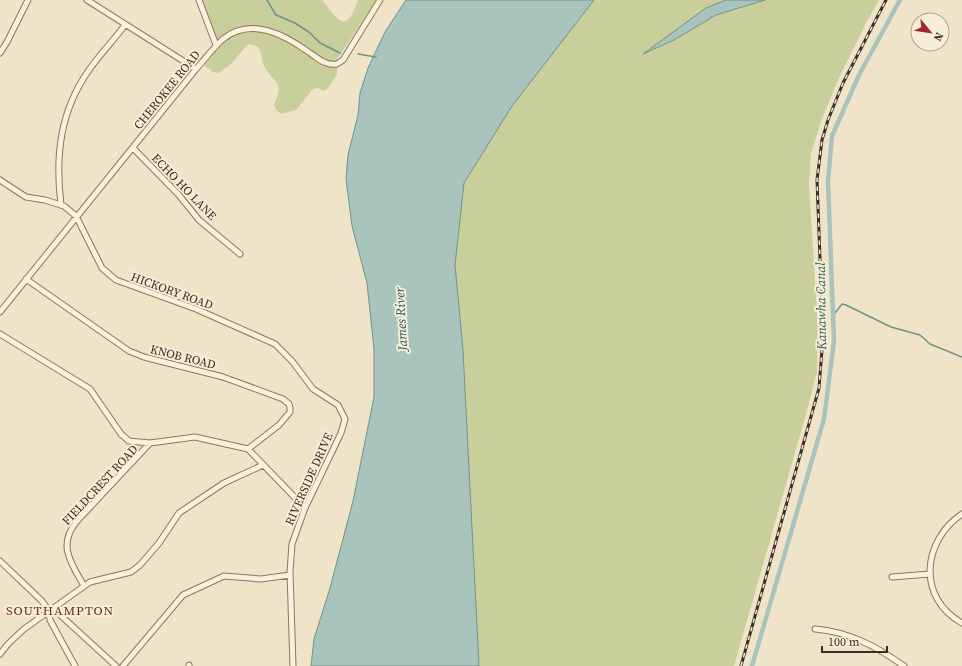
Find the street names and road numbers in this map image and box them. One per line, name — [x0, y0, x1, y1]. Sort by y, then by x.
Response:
street label: CHEROKEE ROAD — [130, 47, 204, 133]
street label: ECHO HO LANE — [148, 150, 220, 224]
street label: HICKORY ROAD — [129, 269, 215, 313]
street label: KNOB ROAD — [149, 341, 217, 373]
street label: RIVERSIDE DRIVE — [281, 430, 337, 528]
street label: FIELDCREST ROAD — [59, 441, 141, 529]

